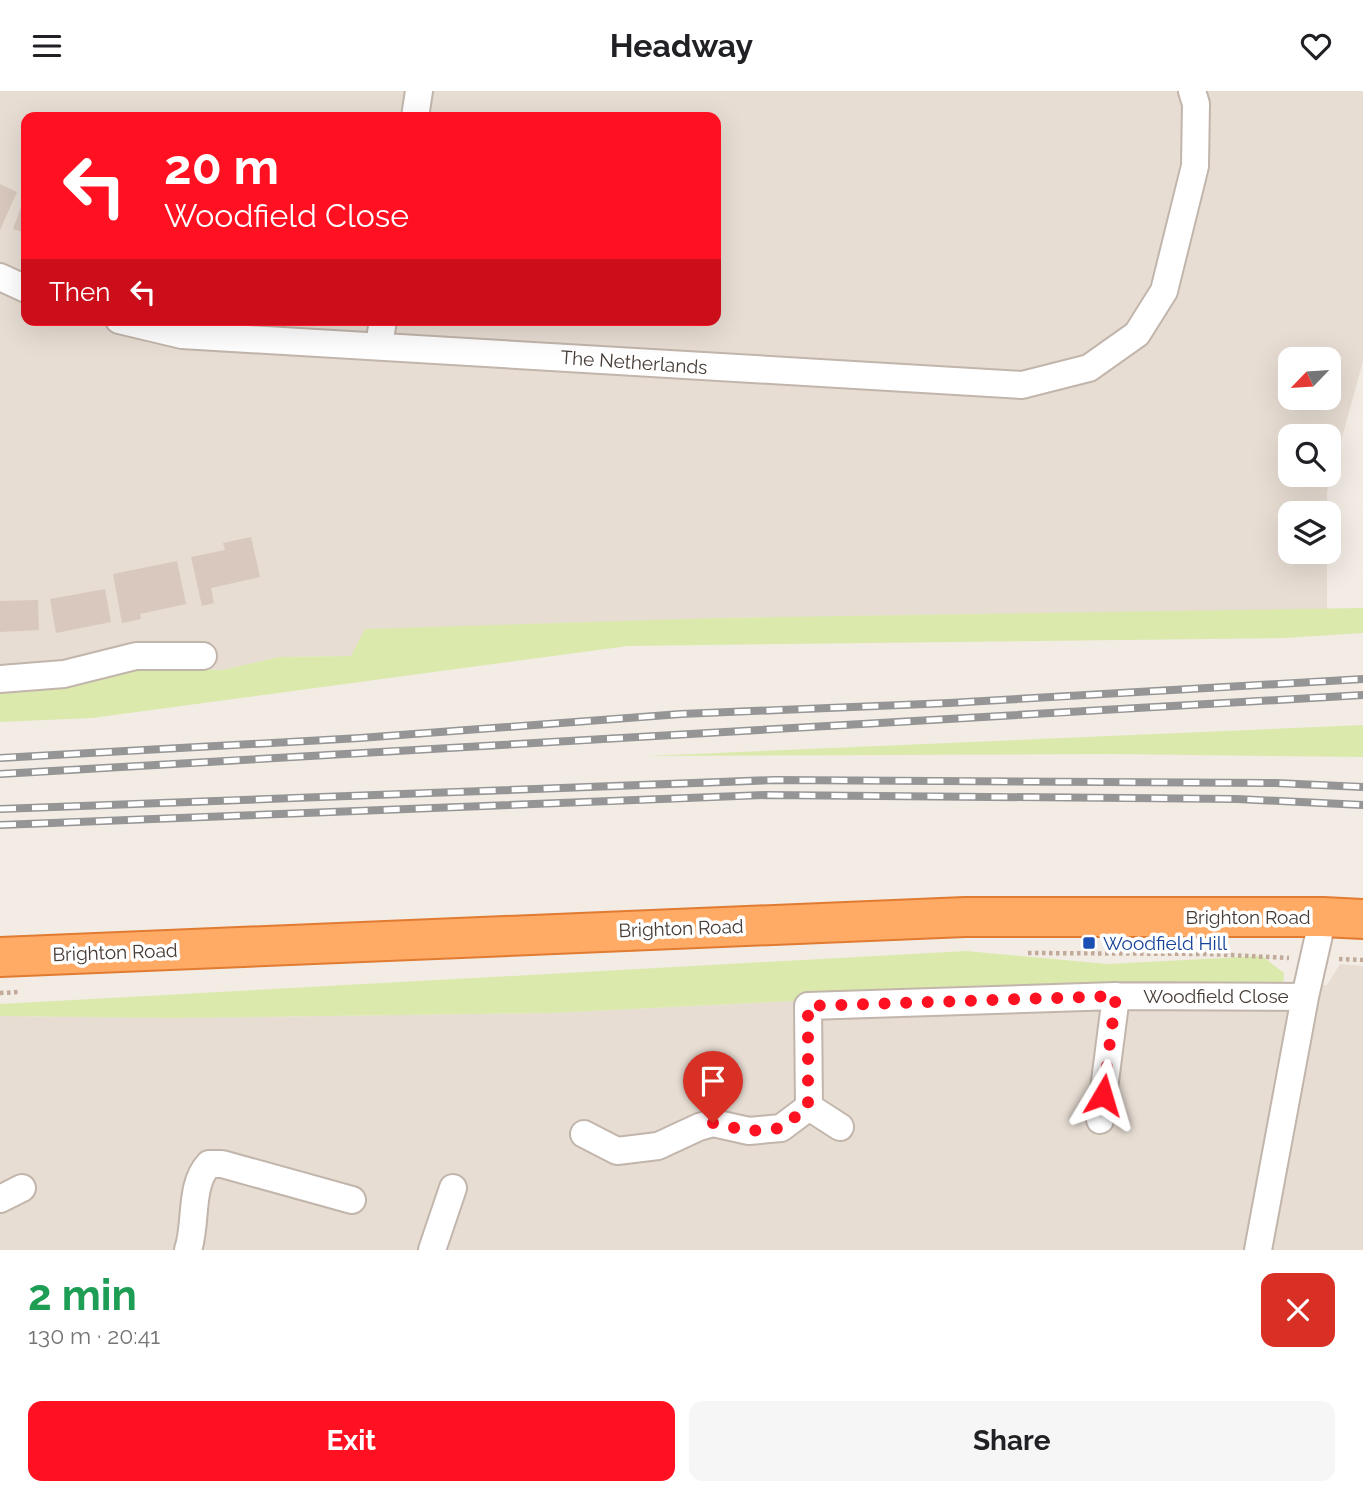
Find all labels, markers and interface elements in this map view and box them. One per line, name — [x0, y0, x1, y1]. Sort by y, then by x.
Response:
icon: menu — [28, 27, 66, 65]
text: Headway — [610, 27, 753, 64]
icon: heart — [1297, 27, 1335, 65]
text: 20 m — [164, 138, 279, 195]
icon: left — [49, 140, 140, 231]
text: Woodfield Close — [164, 197, 409, 234]
icon: left — [124, 273, 162, 311]
text: Then — [49, 277, 110, 307]
street label: The Netherlands — [560, 346, 708, 378]
north arrow — [1278, 347, 1340, 409]
map controls — [1278, 347, 1341, 564]
button: search — [1278, 424, 1341, 487]
button: layers — [1278, 501, 1341, 564]
street label: Brighton Road — [1185, 906, 1311, 928]
street label: Brighton Road — [618, 915, 744, 941]
place label: Woodfield Hill — [1103, 932, 1228, 954]
marker: Woodfield Hill — [1081, 935, 1097, 951]
street label: Brighton Road — [52, 939, 178, 965]
street label: Woodfield Close — [1143, 985, 1289, 1007]
pin — [683, 1051, 743, 1123]
position arrow — [1066, 1058, 1140, 1132]
icon: arrive — [694, 1062, 732, 1100]
text: 2 min — [28, 1271, 137, 1320]
button: close — [1261, 1273, 1335, 1347]
text: 130 m · 20:41 — [28, 1322, 160, 1349]
button: Exit — [28, 1401, 675, 1481]
button: Share — [689, 1401, 1335, 1481]

